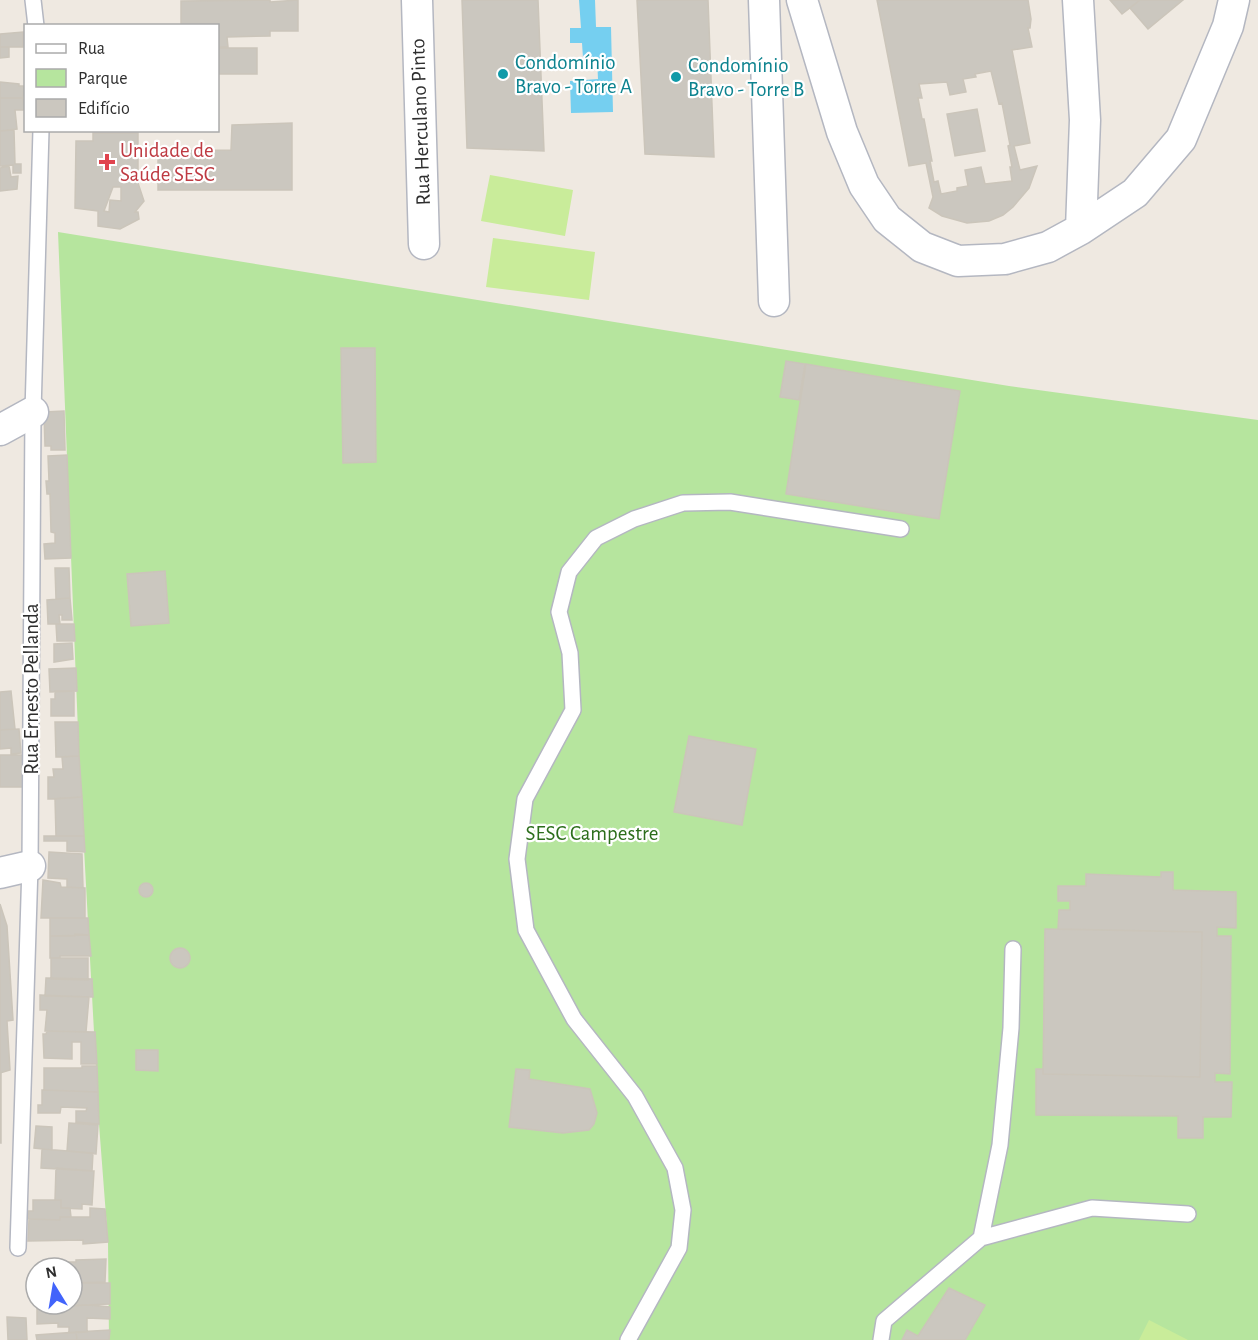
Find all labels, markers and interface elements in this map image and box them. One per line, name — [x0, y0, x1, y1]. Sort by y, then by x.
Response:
legend — [24, 24, 219, 132]
street label: Rua Herculano Pinto — [407, 38, 434, 206]
text: Rua — [78, 40, 105, 58]
place label: Condomínio Bravo - Torre A — [515, 52, 632, 97]
place label: Condomínio Bravo - Torre B — [688, 55, 804, 100]
marker: Condomínio Bravo - Torre A — [496, 67, 510, 81]
text: Parque — [78, 70, 127, 88]
marker: Condomínio Bravo - Torre B — [669, 70, 683, 84]
text: Edifício — [78, 100, 130, 118]
place label: Unidade de Saúde SESC — [120, 140, 215, 185]
marker: Unidade de Saúde SESC — [98, 153, 116, 171]
street label: Rua Ernesto Pellanda — [21, 603, 42, 775]
park label: SESC Campestre — [526, 823, 658, 844]
north arrow — [24, 1256, 84, 1316]
text: N — [44, 1263, 58, 1281]

